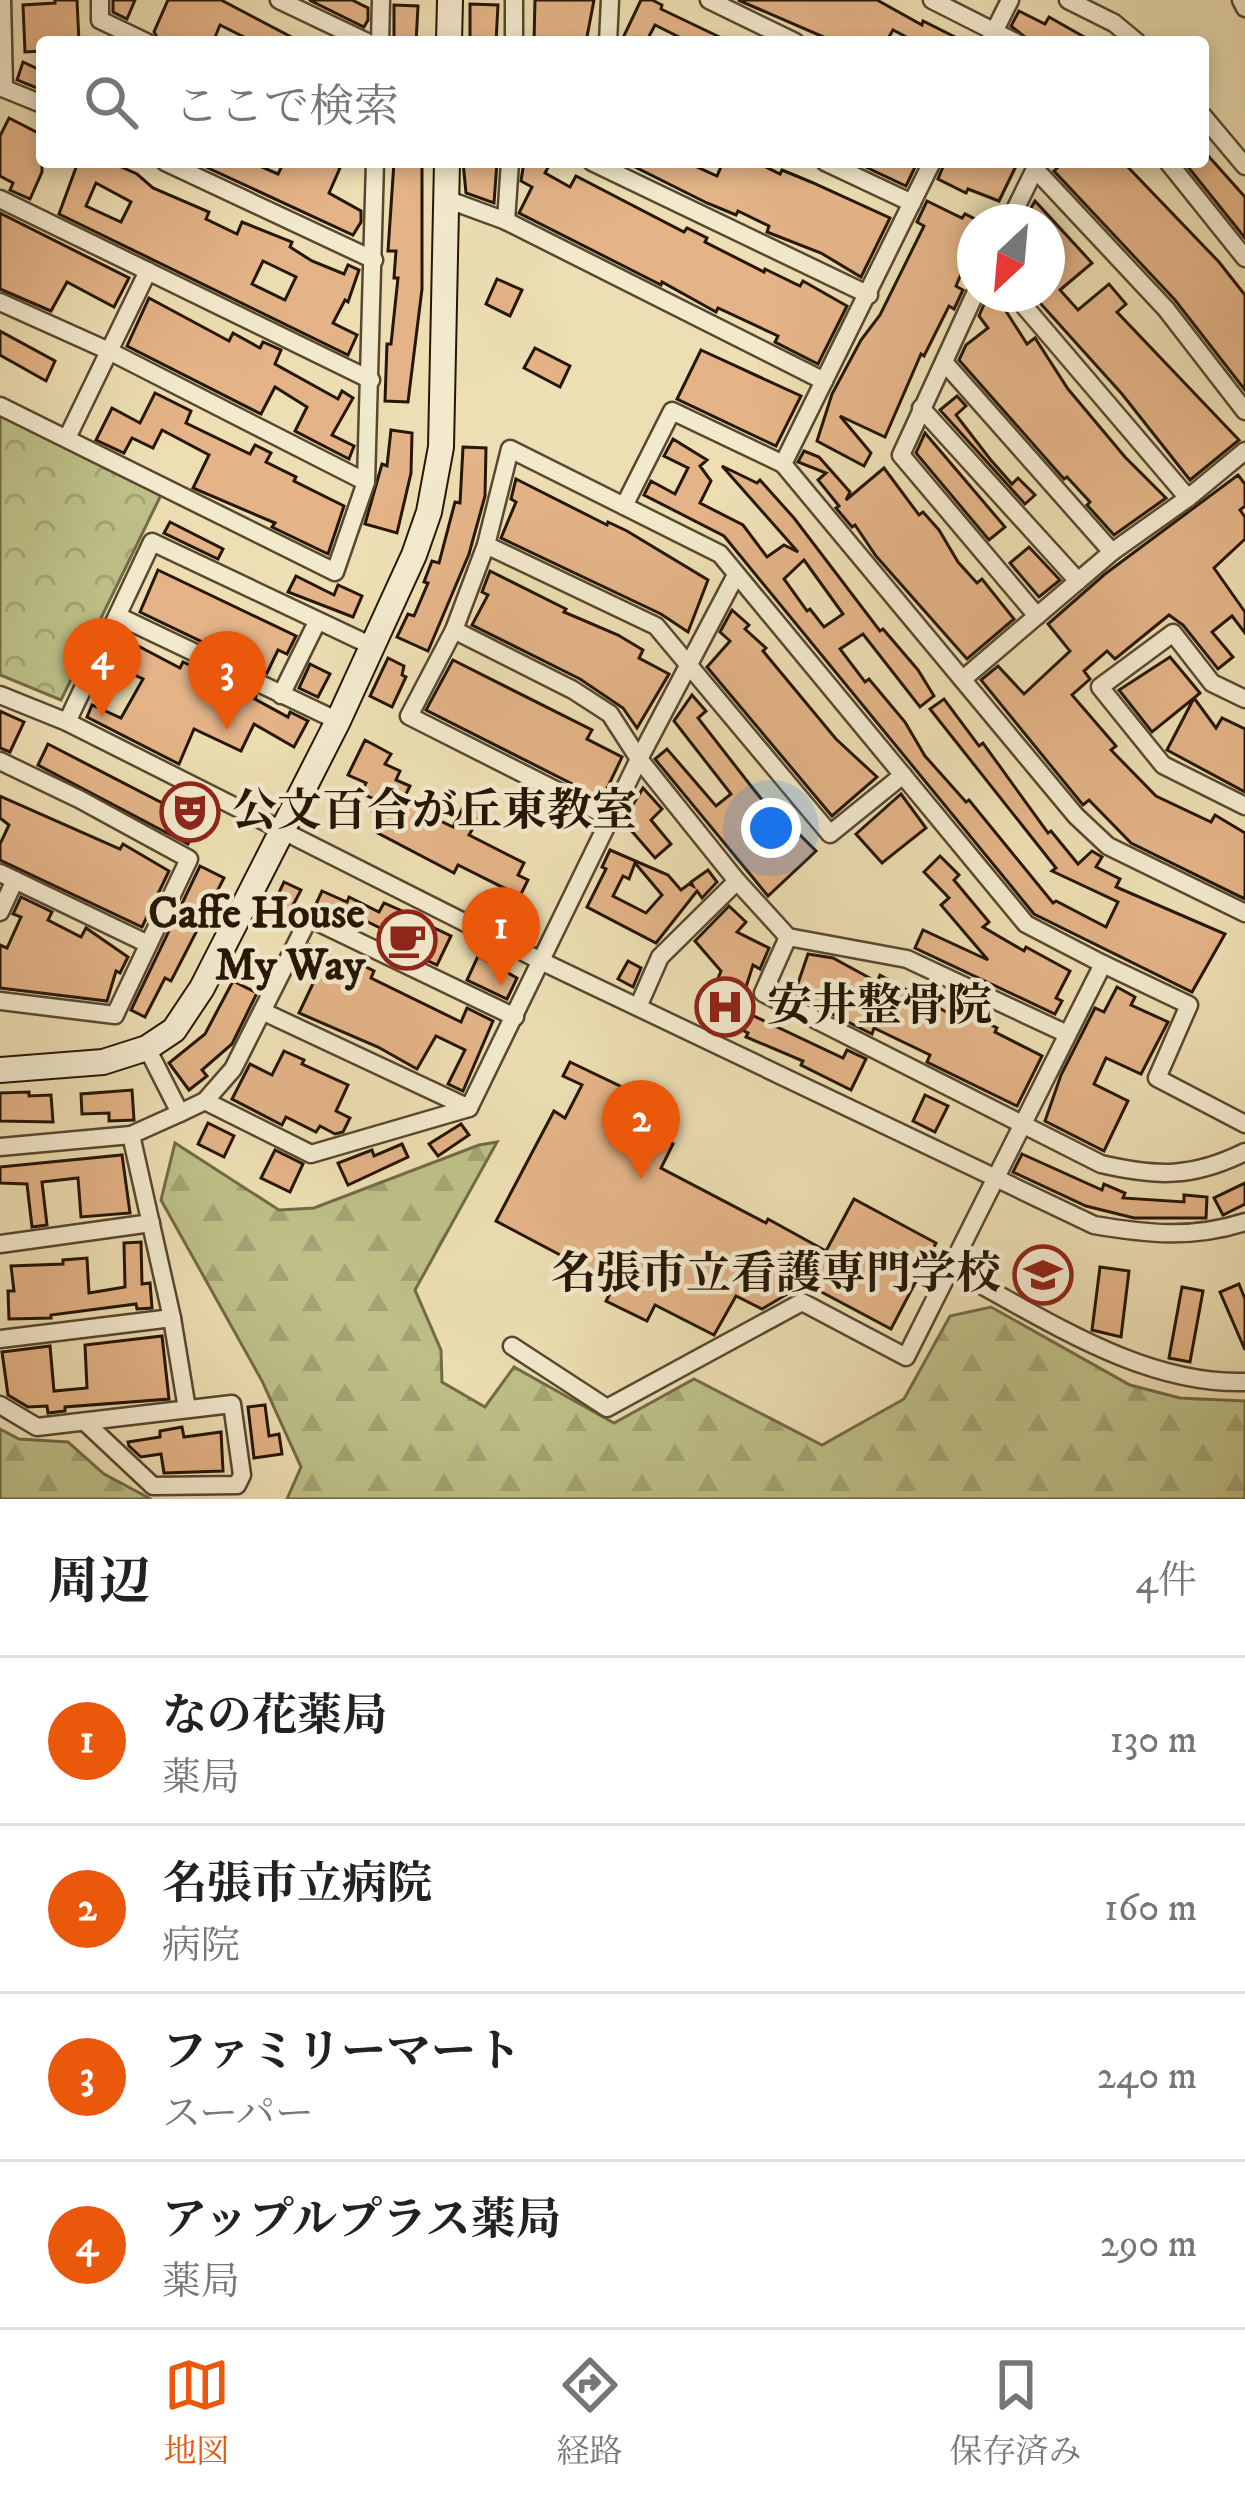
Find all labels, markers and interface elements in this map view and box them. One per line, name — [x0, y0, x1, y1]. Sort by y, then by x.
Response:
search box — [36, 36, 1209, 168]
icon: search — [78, 69, 144, 135]
text: ここで検索 — [174, 80, 399, 136]
north arrow — [957, 204, 1065, 312]
pin: 4 — [63, 618, 141, 717]
pin: 3 — [188, 631, 266, 730]
theatre icon: 公文百合が丘東教室 — [159, 781, 221, 843]
place label: 公文百合が丘東教室 — [232, 784, 637, 840]
your location — [741, 798, 801, 858]
place label: Caffe House My Way — [148, 886, 367, 994]
pin: 1 — [462, 887, 540, 986]
cafe icon: Caffe House My Way — [376, 909, 438, 971]
hospital icon: 安井整骨院 — [694, 976, 756, 1038]
place label: 安井整骨院 — [767, 979, 992, 1035]
pin: 2 — [602, 1080, 680, 1179]
school or university icon: 名張市立看護専門学校 — [1012, 1244, 1074, 1306]
place label: 名張市立看護専門学校 — [551, 1247, 1001, 1303]
text: 周辺 — [48, 1551, 150, 1615]
text: 4件 — [1136, 1557, 1197, 1606]
text: なの花薬局 — [162, 1689, 387, 1745]
text: 1 — [80, 1716, 94, 1765]
text: 130 m — [1109, 1716, 1197, 1765]
text: 薬局 — [162, 1754, 240, 1803]
text: 名張市立病院 — [162, 1857, 432, 1913]
text: 2 — [77, 1884, 97, 1933]
text: 160 m — [1104, 1884, 1197, 1933]
text: 病院 — [162, 1922, 240, 1971]
text: ファミリーマート — [162, 2025, 521, 2081]
text: 3 — [80, 2052, 94, 2101]
text: 240 m — [1097, 2052, 1197, 2101]
text: スーパー — [162, 2090, 314, 2139]
text: アップルプラス薬局 — [162, 2193, 561, 2249]
text: 4 — [76, 2220, 98, 2269]
text: 290 m — [1100, 2220, 1197, 2269]
text: 薬局 — [162, 2258, 240, 2307]
tab: 地図 — [164, 2352, 230, 2473]
tab: 経路 — [557, 2352, 623, 2473]
tab: 保存済み — [950, 2352, 1082, 2473]

